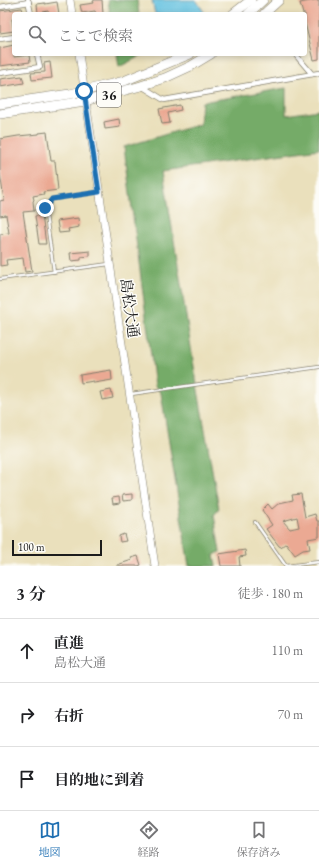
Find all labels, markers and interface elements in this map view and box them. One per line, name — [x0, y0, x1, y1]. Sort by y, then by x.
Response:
search box — [12, 12, 307, 56]
icon: search — [26, 23, 48, 45]
text: ここで検索 — [58, 26, 133, 45]
route start — [75, 82, 93, 100]
road number: 36 — [97, 83, 121, 107]
route end — [36, 199, 54, 217]
street label: 島松大通 — [116, 277, 144, 339]
scale bar — [12, 538, 102, 557]
text: 100 m — [18, 540, 45, 554]
text: 3 分 — [16, 583, 46, 605]
text: 徒歩 · 180 m — [238, 585, 303, 602]
text: 直進 — [54, 633, 84, 652]
icon: ahead — [16, 640, 38, 662]
text: 110 m — [272, 642, 303, 659]
text: 島松大通 — [54, 654, 106, 671]
icon: right — [16, 704, 38, 726]
text: 右折 — [54, 706, 84, 725]
text: 70 m — [278, 706, 303, 723]
icon: arrive — [16, 768, 38, 790]
text: 目的地に到着 — [54, 770, 144, 789]
tab: 地図 — [39, 819, 61, 859]
tab: 経路 — [138, 819, 160, 859]
tab: 保存済み — [237, 819, 281, 859]

